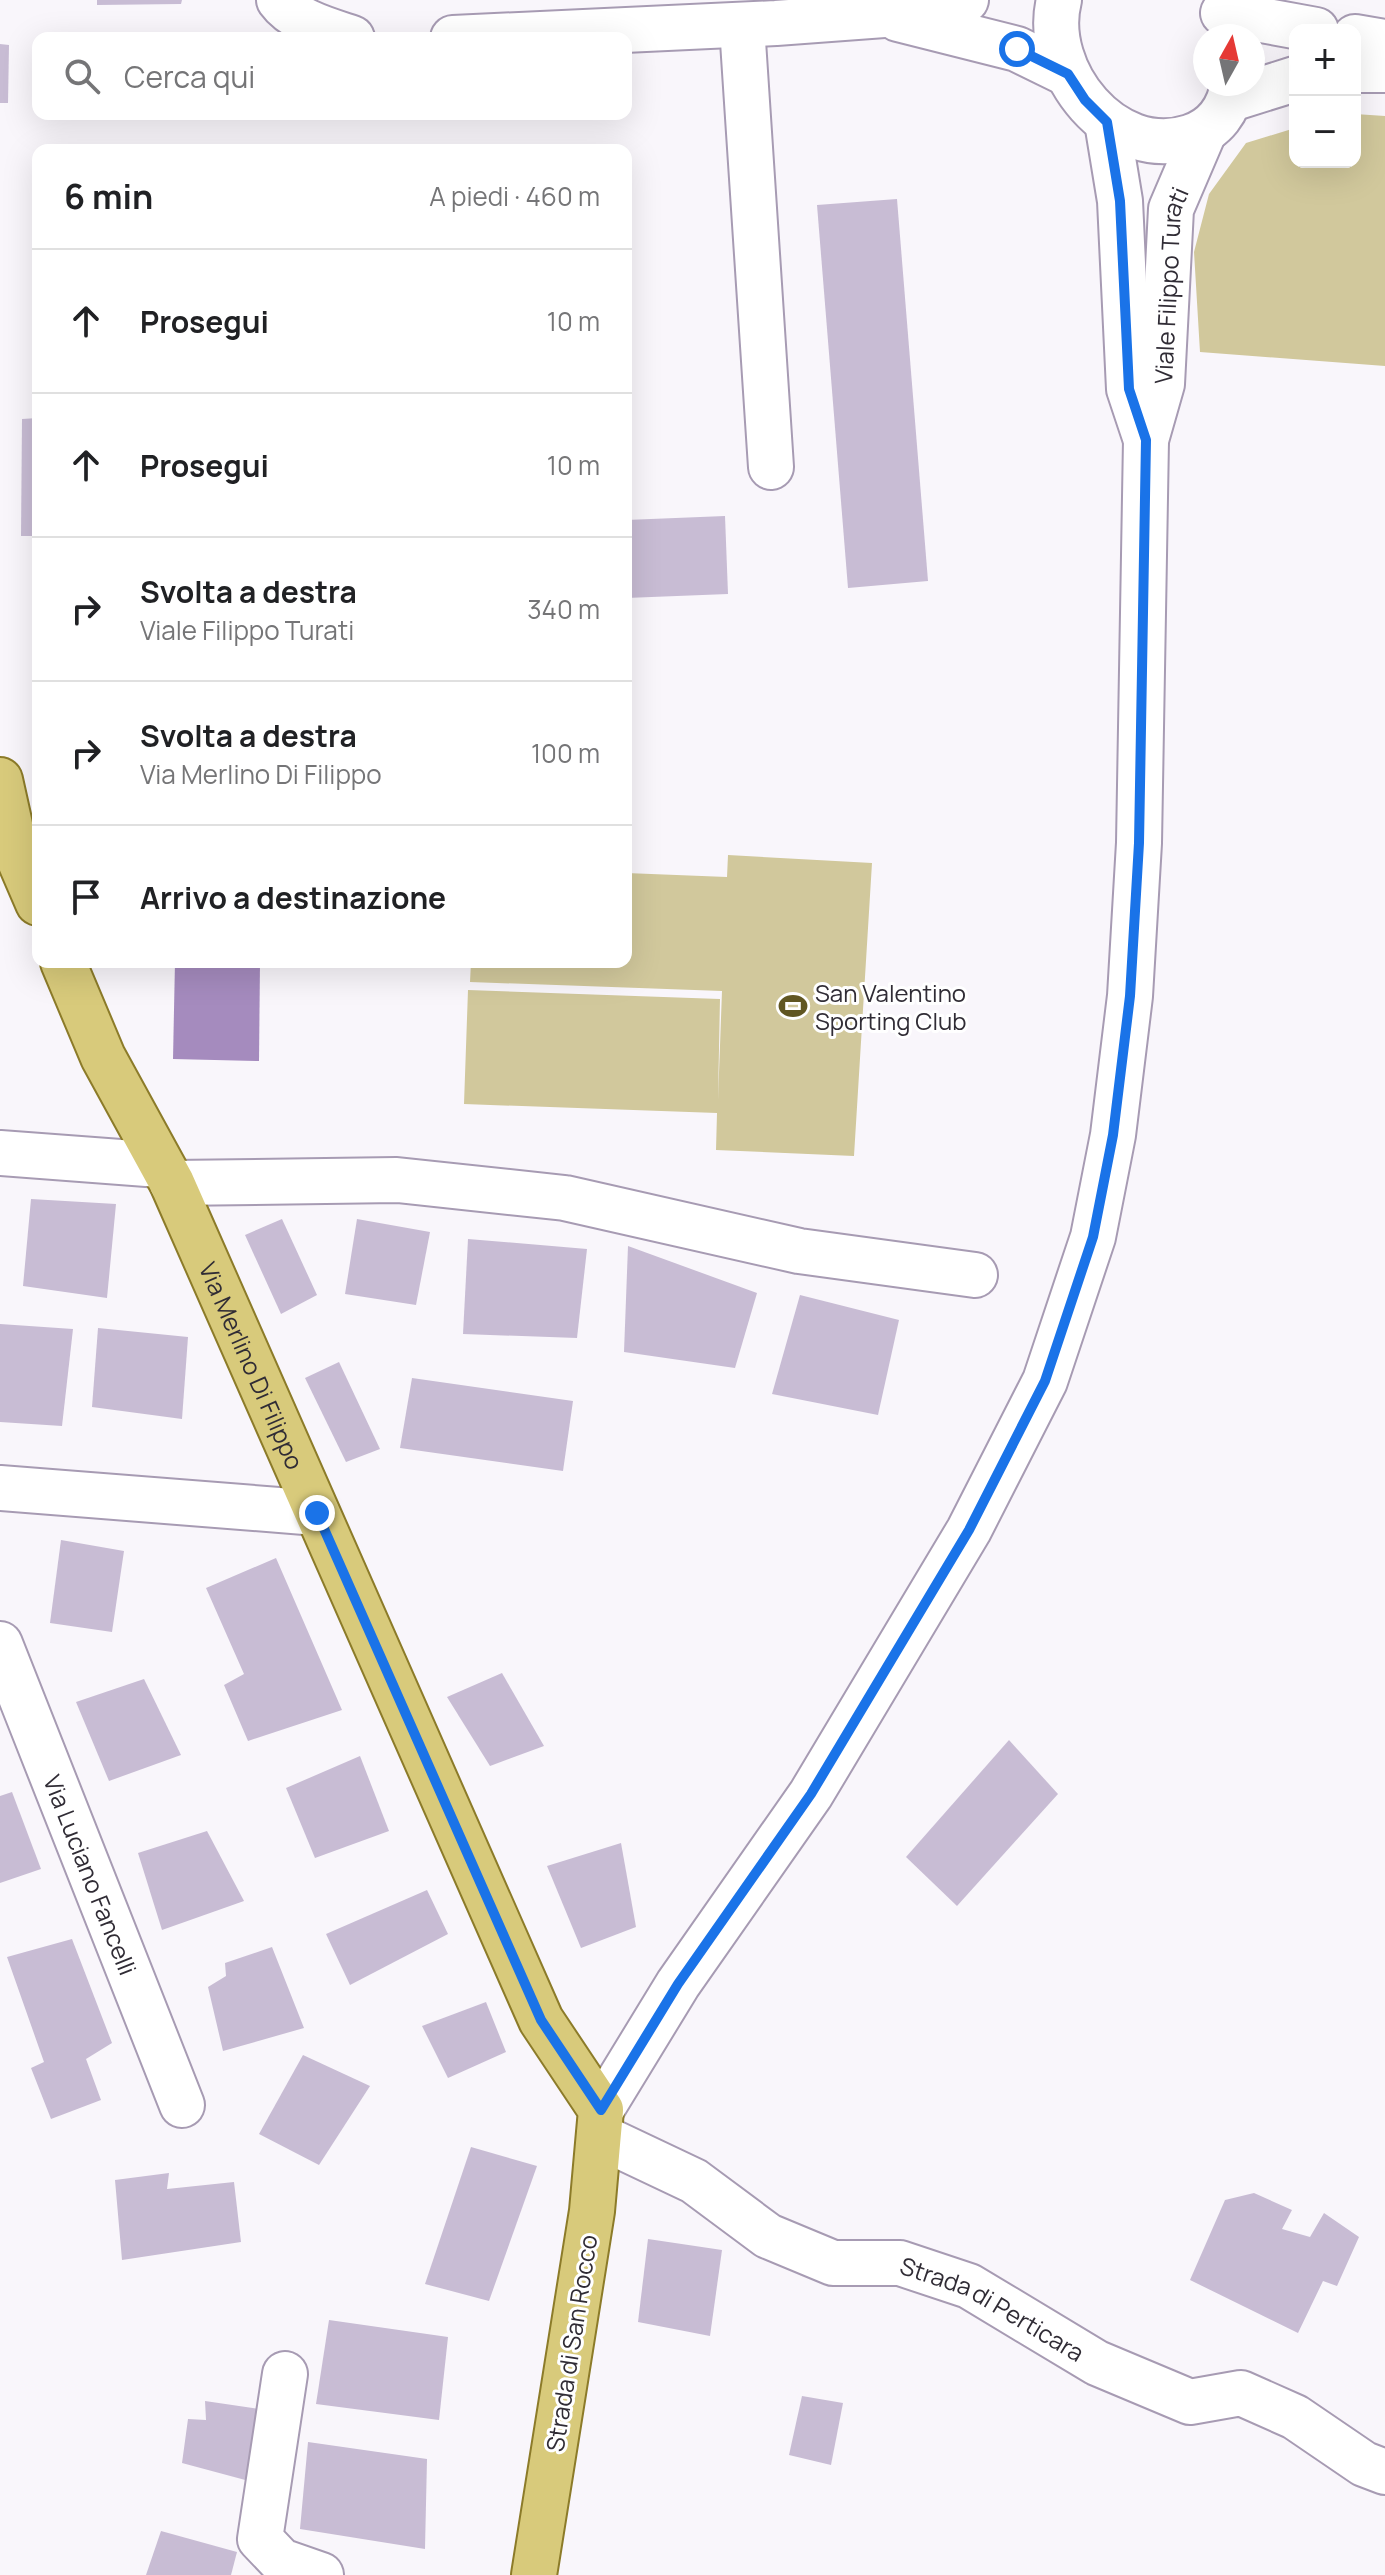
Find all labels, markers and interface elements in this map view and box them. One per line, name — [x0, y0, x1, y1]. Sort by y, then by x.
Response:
north arrow — [1193, 24, 1265, 96]
map controls — [1289, 24, 1361, 168]
button: + — [1289, 24, 1361, 96]
route start — [999, 31, 1035, 67]
search box — [32, 32, 632, 120]
icon: search — [60, 54, 104, 98]
text: Cerca qui — [124, 56, 255, 97]
button: − — [1289, 96, 1361, 168]
text: 6 min — [64, 173, 153, 219]
text: A piedi · 460 m — [429, 178, 600, 214]
street label: Viale Filippo Turati — [1146, 181, 1195, 385]
icon: ahead — [64, 299, 108, 343]
text: Prosegui — [140, 301, 269, 342]
text: 10 m — [547, 303, 600, 339]
icon: ahead — [64, 443, 108, 487]
text: Prosegui — [140, 445, 269, 486]
text: 10 m — [547, 447, 600, 483]
text: Svolta a destra — [140, 571, 357, 612]
icon: right — [64, 587, 108, 631]
text: 340 m — [527, 591, 600, 627]
text: Viale Filippo Turati — [140, 612, 354, 648]
text: Svolta a destra — [140, 715, 357, 756]
icon: right — [64, 731, 108, 775]
text: 100 m — [531, 735, 600, 771]
text: Via Merlino Di Filippo — [140, 756, 382, 792]
icon: arrive — [64, 875, 108, 919]
text: Arrivo a destinazione — [140, 877, 446, 918]
place label: San Valentino Sporting Club — [815, 976, 967, 1037]
sports icon: San Valentino Sporting Club — [778, 991, 808, 1021]
street label: Via Merlino Di Filippo — [192, 1257, 312, 1474]
route end — [299, 1495, 335, 1531]
street label: Via Luciano Fancelli — [37, 1770, 145, 1979]
street label: Strada di San Rocco — [538, 2232, 604, 2454]
street label: Strada di Perticara — [896, 2248, 1091, 2368]

